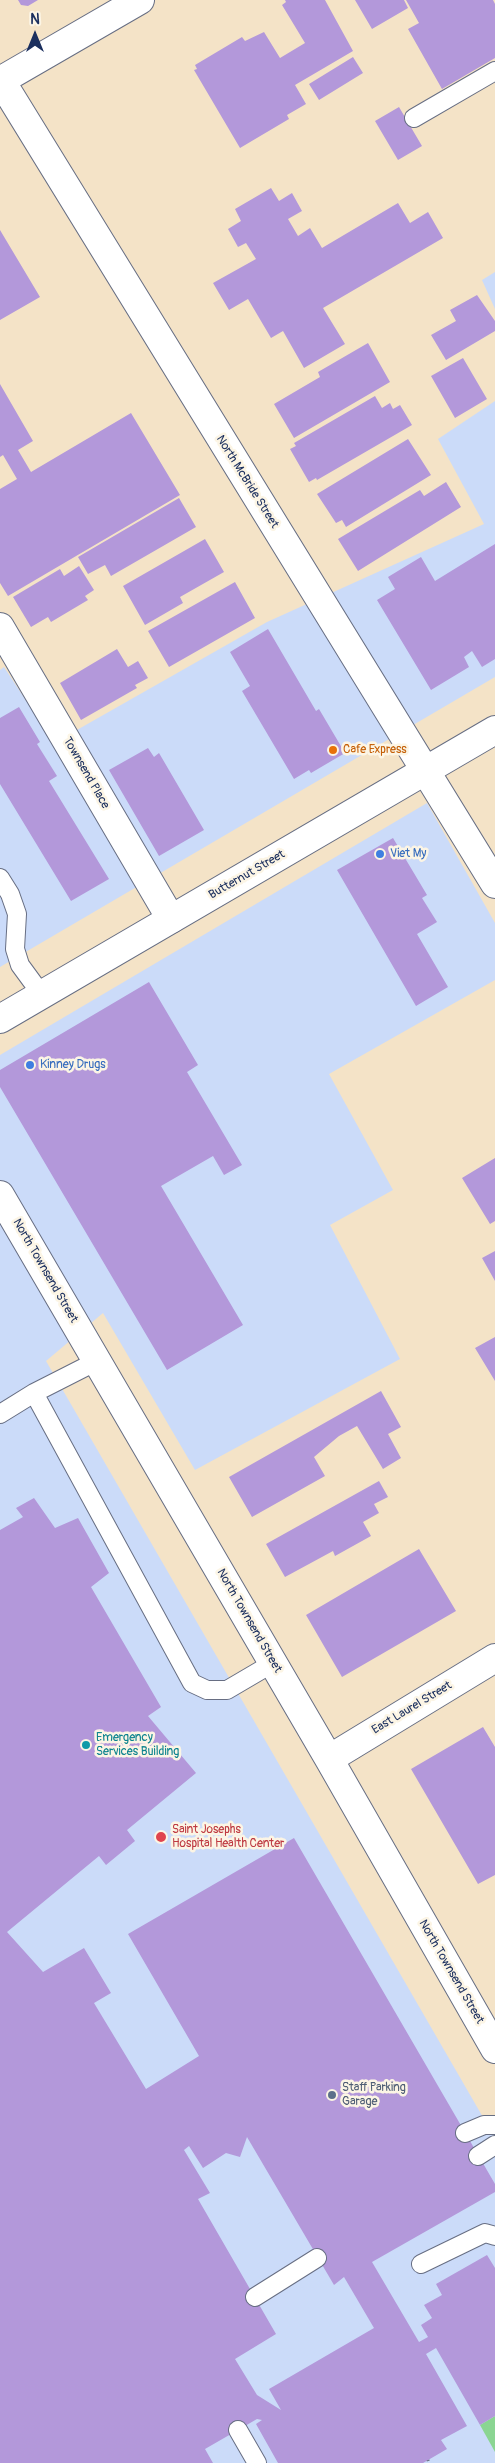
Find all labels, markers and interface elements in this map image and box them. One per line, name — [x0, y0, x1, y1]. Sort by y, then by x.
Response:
north arrow — [10, 10, 60, 60]
text: N — [30, 11, 40, 28]
street label: North McBride Street — [213, 433, 281, 531]
street label: Townsend Place — [60, 735, 112, 811]
place label: Cafe Express — [343, 743, 407, 757]
marker: Cafe Express — [327, 744, 339, 756]
street label: Butternut Street — [206, 847, 288, 903]
place label: Viet My — [390, 847, 426, 861]
marker: Viet My — [374, 848, 386, 860]
place label: Kinney Drugs — [40, 1058, 106, 1072]
marker: Kinney Drugs — [24, 1059, 36, 1071]
street label: North Townsend Street — [9, 1216, 81, 1326]
street label: North Townsend Street — [213, 1566, 285, 1676]
street label: East Laurel Street — [369, 1678, 455, 1738]
place label: Emergency Services Building — [96, 1731, 179, 1759]
marker: Emergency Services Building — [80, 1739, 92, 1751]
place label: Saint Josephs Hospital Health Center — [172, 1823, 284, 1851]
marker: Saint Josephs Hospital Health Center — [154, 1830, 168, 1844]
street label: North Townsend Street — [415, 1917, 487, 2027]
place label: Staff Parking Garage — [342, 2081, 406, 2109]
marker: Staff Parking Garage — [326, 2089, 338, 2101]

